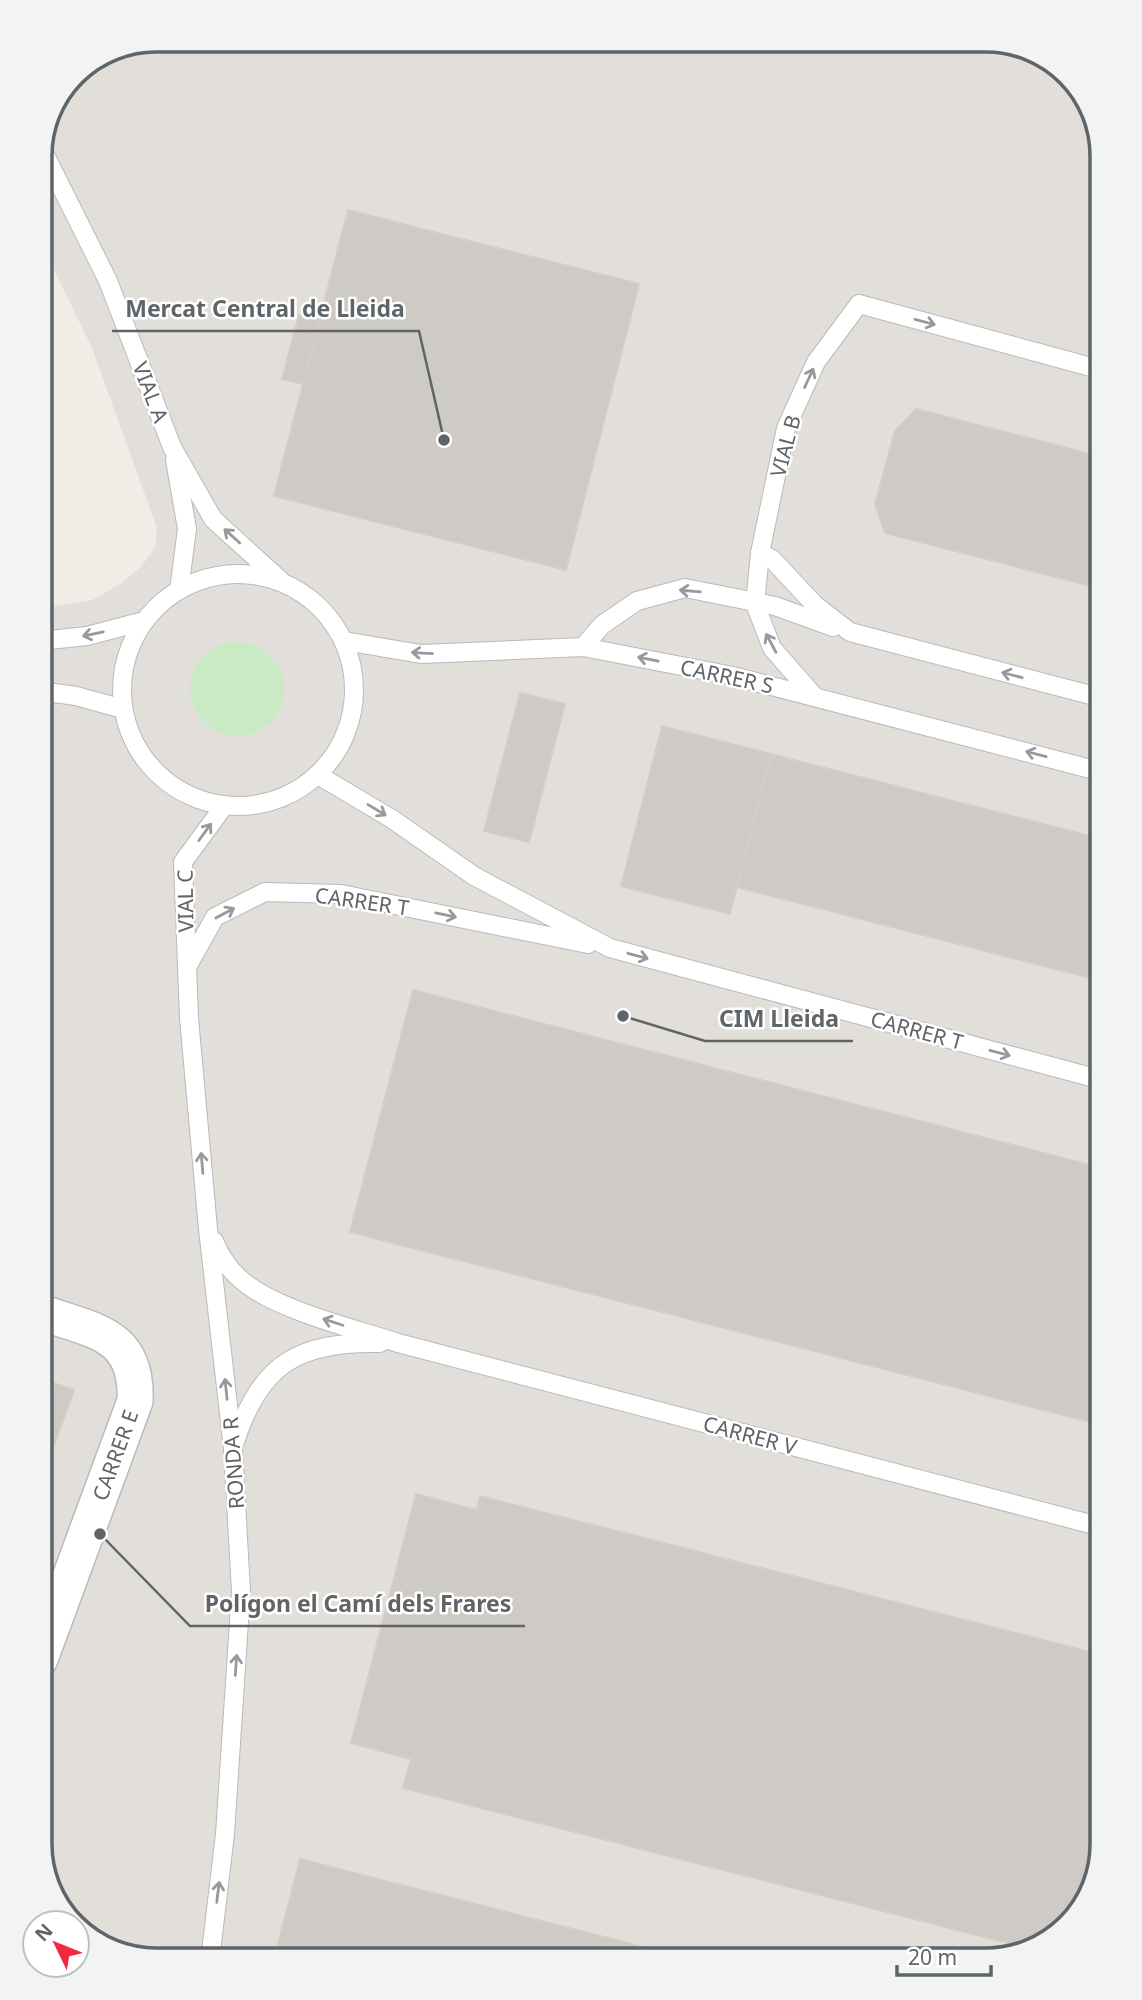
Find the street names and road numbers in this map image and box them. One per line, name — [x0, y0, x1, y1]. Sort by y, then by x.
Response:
street label: VIAL A — [127, 358, 176, 427]
street label: VIAL B — [763, 412, 807, 480]
street label: CARRER S — [678, 652, 776, 700]
street label: VIAL C — [170, 869, 200, 933]
street label: CARRER T — [313, 881, 411, 921]
street label: CARRER T — [868, 1004, 967, 1056]
street label: CARRER E — [86, 1406, 144, 1504]
street label: CARRER V — [700, 1409, 800, 1461]
street label: RONDA R — [216, 1416, 250, 1510]

